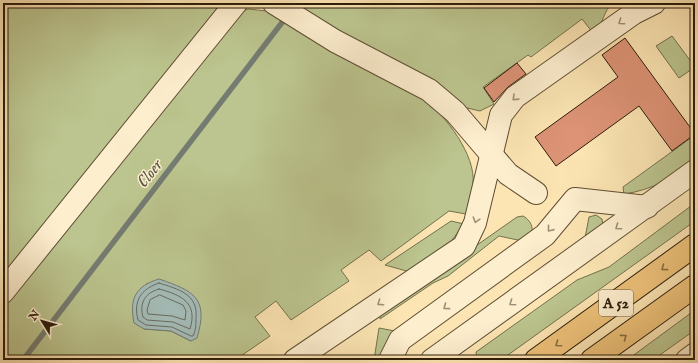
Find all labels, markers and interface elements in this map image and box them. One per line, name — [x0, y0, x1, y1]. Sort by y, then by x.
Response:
one-way arrow — [618, 17, 625, 24]
one-way arrow — [512, 93, 520, 101]
water label: Cloer — [133, 155, 168, 192]
one-way arrow — [472, 216, 481, 223]
one-way arrow — [616, 222, 623, 229]
one-way arrow — [548, 225, 555, 232]
one-way arrow — [661, 263, 668, 270]
road number: A 52 — [599, 290, 633, 316]
one-way arrow — [377, 298, 384, 305]
one-way arrow — [510, 298, 517, 305]
north arrow — [22, 301, 62, 341]
one-way arrow — [444, 302, 451, 309]
text: N — [26, 307, 44, 324]
one-way arrow — [620, 335, 627, 342]
one-way arrow — [556, 339, 563, 346]

